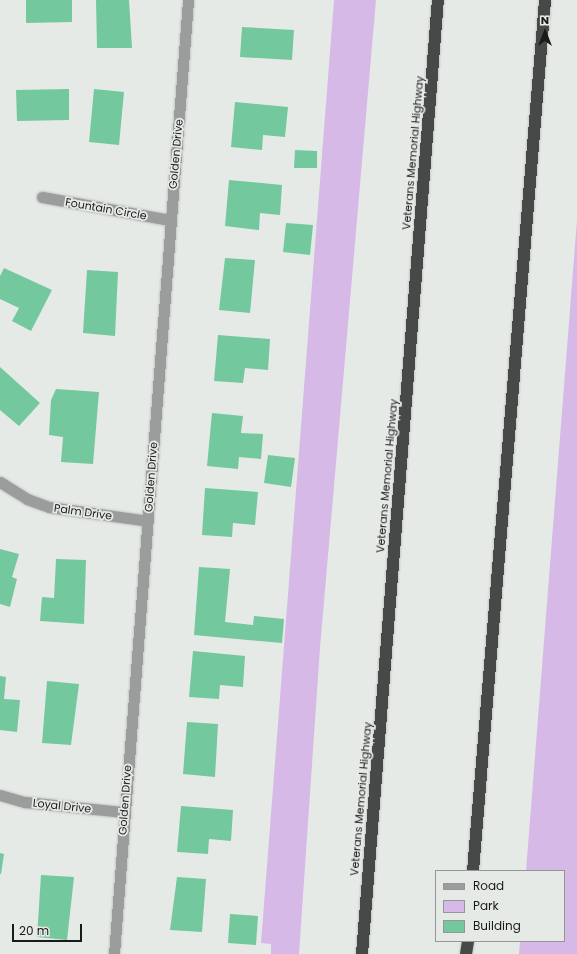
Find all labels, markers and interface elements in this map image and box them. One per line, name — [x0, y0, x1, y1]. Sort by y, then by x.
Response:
north arrow — [525, 12, 565, 52]
text: N — [541, 12, 549, 28]
street label: Veterans Memorial Highway — [400, 76, 426, 230]
street label: Golden Drive — [166, 119, 186, 189]
street label: Fountain Circle — [64, 195, 148, 223]
street label: Veterans Memorial Highway — [374, 399, 400, 553]
street label: Golden Drive — [142, 442, 160, 512]
street label: Palm Drive — [53, 501, 113, 523]
street label: Veterans Memorial Highway — [348, 722, 374, 876]
street label: Golden Drive — [116, 765, 134, 835]
street label: Loyal Drive — [32, 796, 92, 816]
legend — [435, 870, 565, 942]
text: Road — [473, 877, 504, 894]
text: Park — [473, 897, 499, 914]
scale bar — [14, 916, 84, 942]
text: Building — [473, 917, 521, 934]
text: 20 m — [19, 922, 49, 939]

